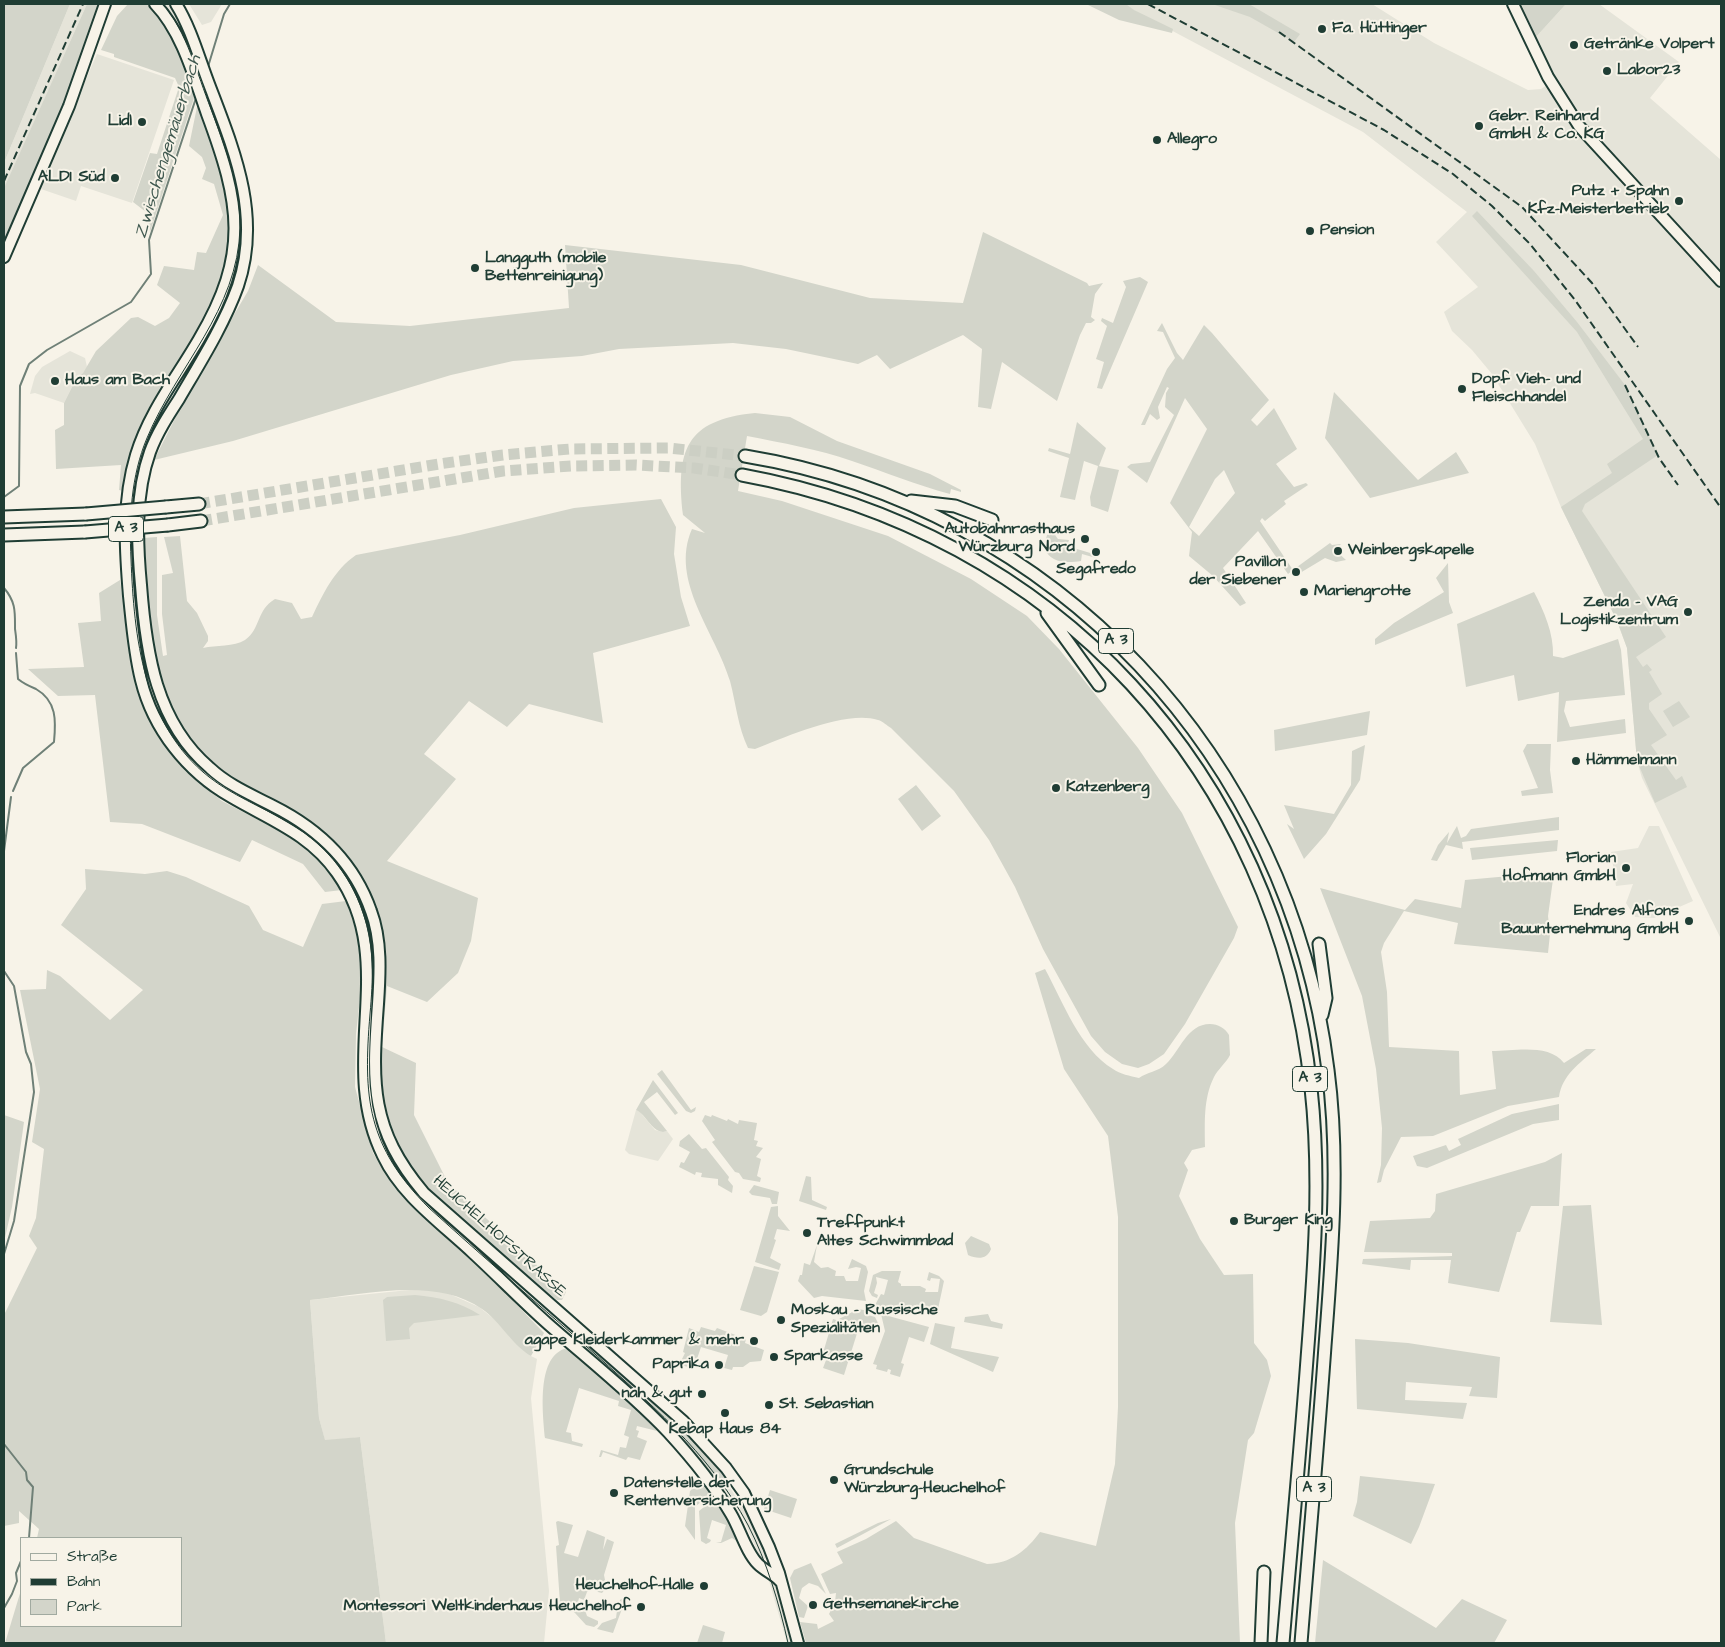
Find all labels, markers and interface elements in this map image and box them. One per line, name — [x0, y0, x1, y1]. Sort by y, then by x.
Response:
place label: Fa. Hüttinger — [1332, 19, 1427, 39]
marker: Fa. Hüttinger — [1316, 23, 1328, 35]
place label: Getränke Volpert — [1584, 35, 1714, 55]
marker: Getränke Volpert — [1568, 39, 1580, 51]
water label: Zwischengemäuerbach — [131, 53, 207, 241]
place label: Labor23 — [1617, 61, 1680, 81]
marker: Labor23 — [1601, 65, 1613, 77]
place label: Gebr. Reinhard GmbH & Co. KG — [1489, 107, 1604, 145]
place label: Lidl — [108, 112, 132, 132]
marker: Lidl — [136, 116, 148, 128]
marker: Gebr. Reinhard GmbH & Co. KG — [1473, 120, 1485, 132]
place label: Allegro — [1167, 130, 1217, 150]
marker: Allegro — [1151, 134, 1163, 146]
place label: ALDI Süd — [38, 168, 105, 188]
marker: ALDI Süd — [109, 172, 121, 184]
place label: Putz + Spahn Kfz-Meisterbetrieb — [1528, 182, 1669, 220]
marker: Putz + Spahn Kfz-Meisterbetrieb — [1673, 195, 1685, 207]
place label: Pension — [1320, 221, 1374, 241]
marker: Pension — [1304, 225, 1316, 237]
place label: Langguth (mobile Bettenreinigung) — [485, 249, 606, 287]
marker: Langguth (mobile Bettenreinigung) — [469, 262, 481, 274]
place label: Dopf Vieh- und Fleischhandel — [1472, 370, 1581, 408]
place label: Haus am Bach — [65, 371, 170, 391]
marker: Haus am Bach — [49, 375, 61, 387]
marker: Dopf Vieh- und Fleischhandel — [1456, 383, 1468, 395]
road number: A 3 — [108, 516, 144, 542]
place label: Autobahnrasthaus Würzburg Nord — [944, 520, 1075, 558]
marker: Autobahnrasthaus Würzburg Nord — [1079, 533, 1091, 545]
place label: Weinbergskapelle — [1348, 541, 1474, 561]
marker: Weinbergskapelle — [1332, 545, 1344, 557]
marker: Segafredo — [1090, 546, 1102, 558]
place label: Pavillon der Siebener — [1189, 553, 1286, 591]
place label: Segafredo — [1056, 560, 1136, 580]
marker: Pavillon der Siebener — [1290, 566, 1302, 578]
place label: Mariengrotte — [1314, 582, 1411, 602]
marker: Mariengrotte — [1298, 586, 1310, 598]
place label: Zenda - VAG Logistikzentrum — [1560, 593, 1678, 631]
marker: Zenda - VAG Logistikzentrum — [1682, 606, 1694, 618]
road number: A 3 — [1098, 628, 1134, 654]
place label: Hämmelmann — [1586, 751, 1676, 771]
marker: Hämmelmann — [1570, 755, 1582, 767]
place label: Katzenberg — [1066, 778, 1150, 798]
marker: Katzenberg — [1050, 782, 1062, 794]
place label: Florian Hofmann GmbH — [1503, 849, 1616, 887]
marker: Florian Hofmann GmbH — [1620, 862, 1632, 874]
place label: Endres Alfons Bauunternehmung GmbH — [1501, 902, 1679, 940]
marker: Endres Alfons Bauunternehmung GmbH — [1683, 915, 1695, 927]
road number: A 3 — [1292, 1066, 1328, 1092]
street label: HEUCHELHOFSTRASSE — [428, 1172, 570, 1302]
place label: Burger King — [1244, 1211, 1333, 1231]
place label: Treffpunkt Altes Schwimmbad — [817, 1214, 953, 1252]
marker: Burger King — [1228, 1215, 1240, 1227]
marker: Treffpunkt Altes Schwimmbad — [801, 1227, 813, 1239]
place label: Moskau - Russische Spezialitäten — [791, 1301, 938, 1339]
marker: Moskau - Russische Spezialitäten — [775, 1314, 787, 1326]
place label: agape Kleiderkammer & mehr — [525, 1331, 744, 1351]
marker: agape Kleiderkammer & mehr — [748, 1335, 760, 1347]
place label: Sparkasse — [784, 1347, 863, 1367]
marker: Sparkasse — [768, 1351, 780, 1363]
place label: Paprika — [653, 1355, 709, 1375]
marker: Paprika — [713, 1359, 725, 1371]
place label: nah & gut — [622, 1384, 692, 1404]
marker: nah & gut — [696, 1388, 708, 1400]
place label: St. Sebastian — [779, 1395, 874, 1415]
marker: St. Sebastian — [763, 1399, 775, 1411]
marker: Kebap Haus 84 — [719, 1407, 731, 1419]
place label: Kebap Haus 84 — [669, 1420, 781, 1440]
place label: Grundschule Würzburg-Heuchelhof — [844, 1461, 1005, 1499]
place label: Datenstelle der Rentenversicherung — [624, 1474, 771, 1512]
marker: Grundschule Würzburg-Heuchelhof — [828, 1474, 840, 1486]
road number: A 3 — [1296, 1476, 1332, 1502]
marker: Datenstelle der Rentenversicherung — [608, 1487, 620, 1499]
legend — [20, 1537, 182, 1627]
text: Straße — [67, 1546, 117, 1567]
text: Bahn — [67, 1571, 100, 1592]
place label: Heuchelhof-Halle — [575, 1576, 694, 1596]
marker: Heuchelhof-Halle — [698, 1580, 710, 1592]
place label: Gethsemanekirche — [823, 1595, 959, 1615]
text: Park — [67, 1596, 102, 1617]
place label: Montessori Weltkinderhaus Heuchelhof — [344, 1597, 631, 1617]
marker: Gethsemanekirche — [807, 1599, 819, 1611]
marker: Montessori Weltkinderhaus Heuchelhof — [635, 1601, 647, 1613]

